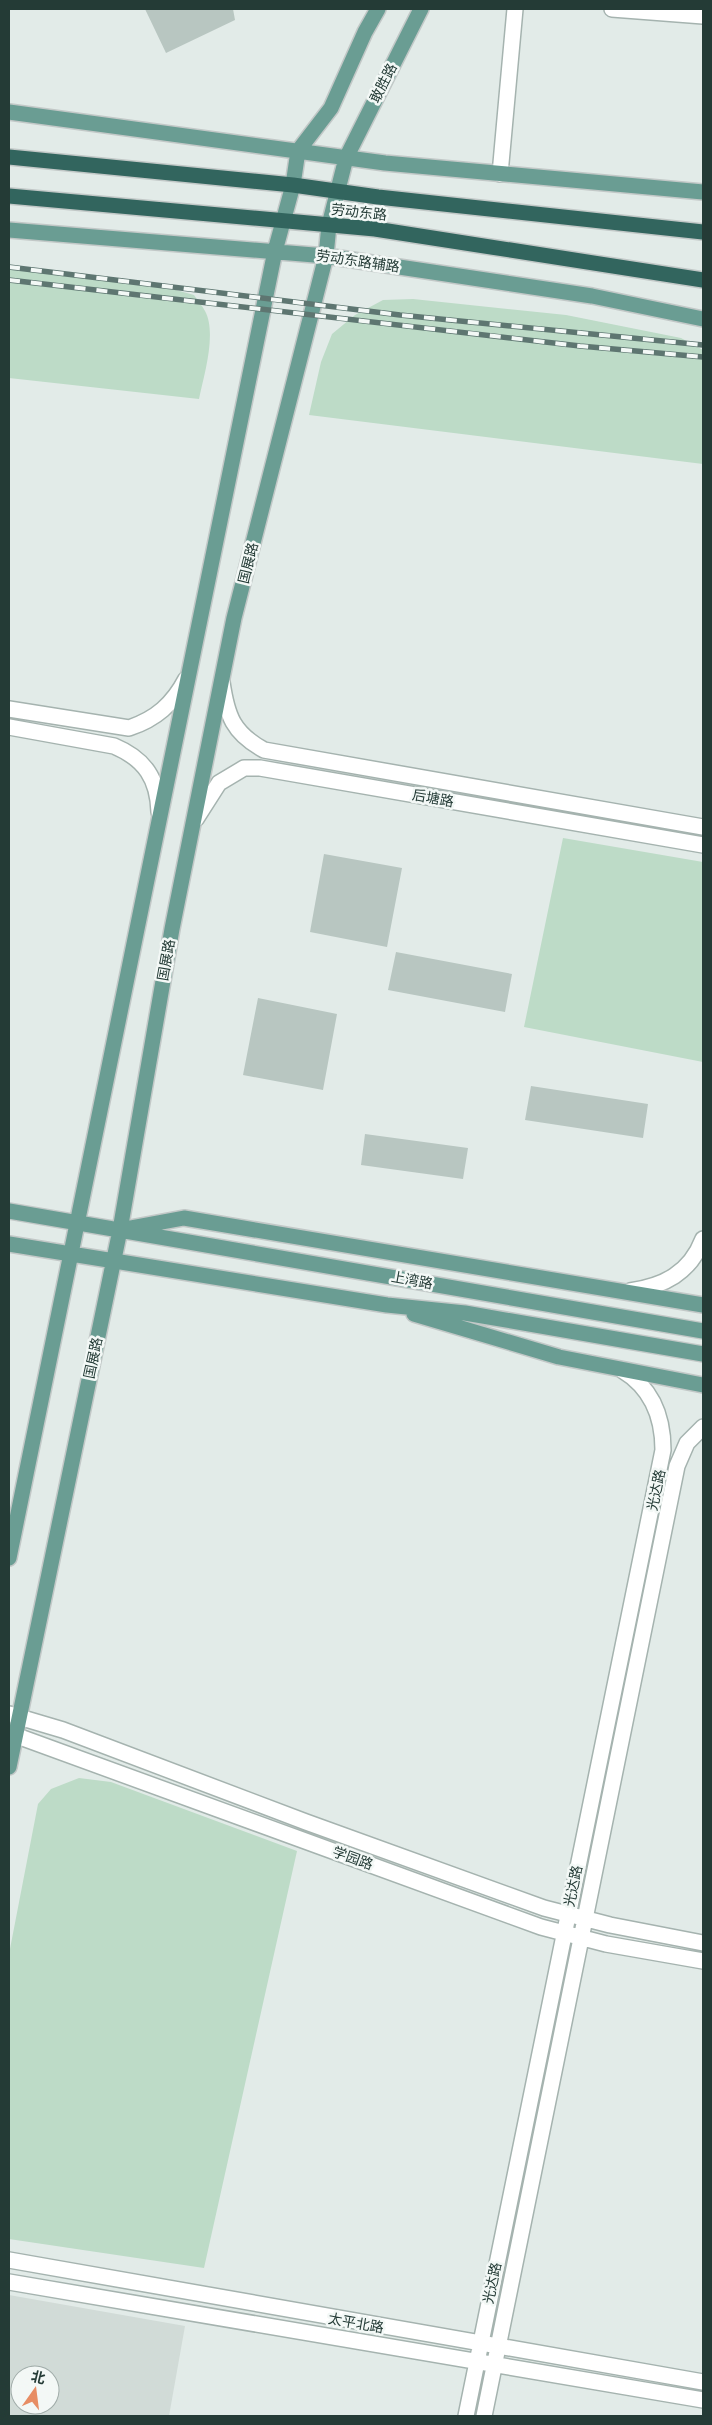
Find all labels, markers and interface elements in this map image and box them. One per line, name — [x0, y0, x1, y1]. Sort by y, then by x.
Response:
street label: 敢胜路 — [366, 61, 401, 106]
street label: 劳动东路 — [330, 201, 388, 224]
street label: 劳动东路辅路 — [315, 247, 401, 276]
street label: 国展路 — [235, 541, 262, 586]
street label: 后塘路 — [411, 786, 455, 811]
street label: 国展路 — [154, 938, 179, 982]
street label: 上湾路 — [390, 1268, 434, 1293]
street label: 国展路 — [81, 1336, 106, 1380]
street label: 光达路 — [644, 1468, 669, 1512]
street label: 学园路 — [330, 1843, 375, 1874]
street label: 光达路 — [561, 1864, 586, 1908]
street label: 光达路 — [480, 2261, 505, 2305]
street label: 太平北路 — [327, 2310, 385, 2337]
north arrow — [10, 2365, 60, 2415]
text: 北 — [29, 2368, 47, 2388]

